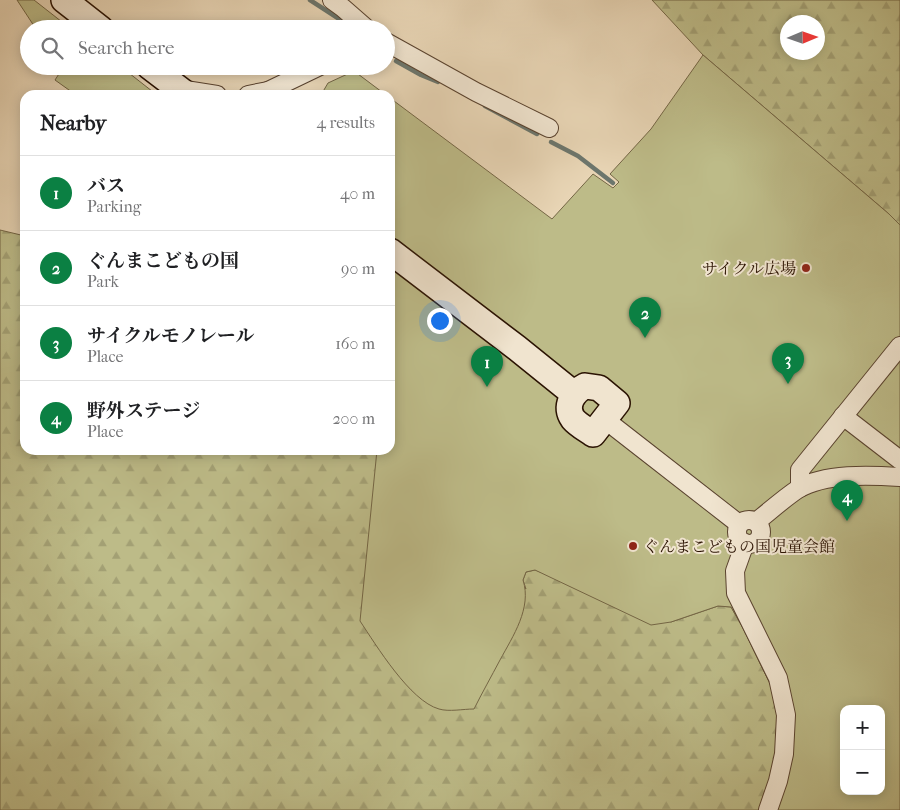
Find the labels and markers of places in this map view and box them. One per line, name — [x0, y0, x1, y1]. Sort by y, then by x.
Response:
place label: サイクル広場 — [702, 259, 796, 278]
marker: サイクル広場 — [800, 262, 812, 274]
pin: 2 — [629, 297, 661, 338]
pin: 3 — [772, 343, 804, 384]
pin: 1 — [471, 346, 503, 387]
pin: 4 — [831, 480, 863, 521]
place label: ぐんまこどもの国児童会館 — [643, 537, 835, 556]
marker: ぐんまこどもの国児童会館 — [627, 540, 639, 552]

